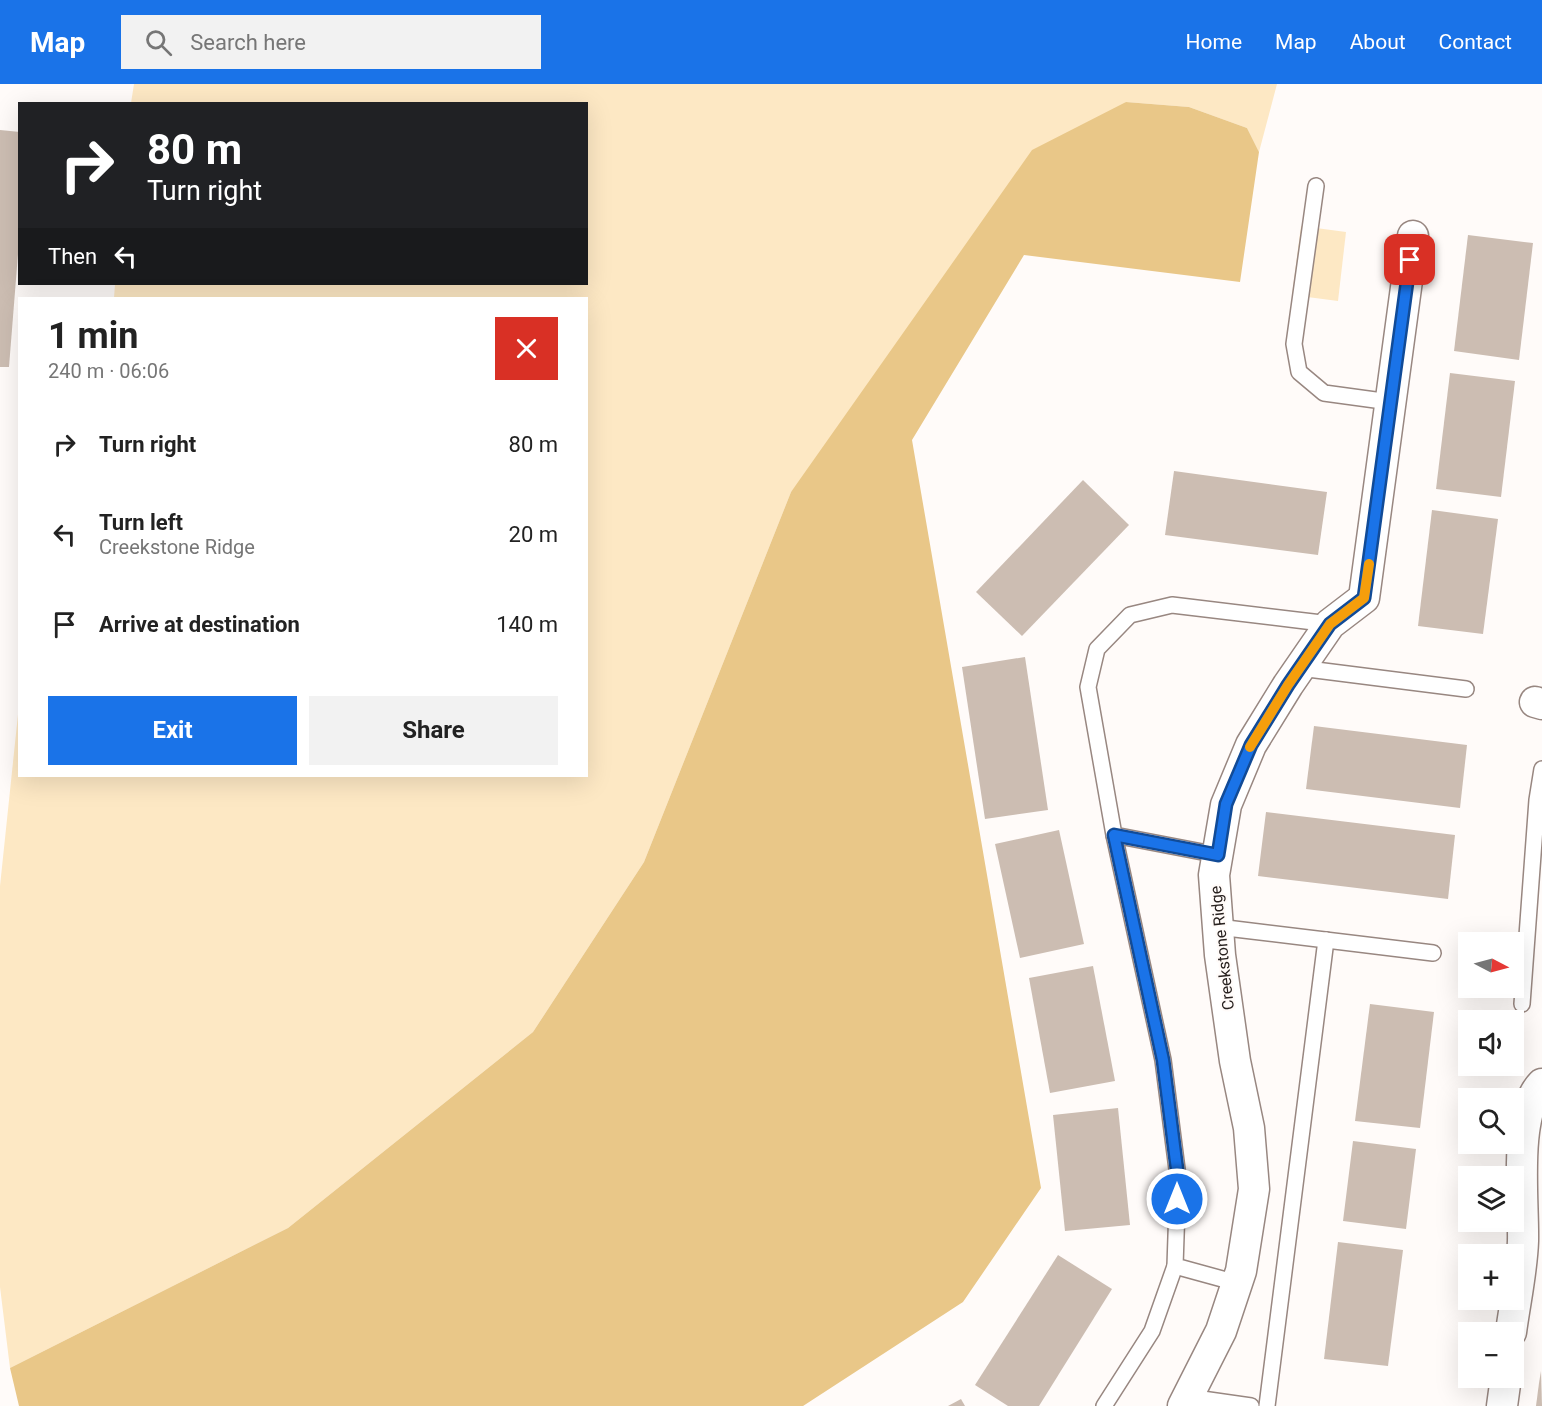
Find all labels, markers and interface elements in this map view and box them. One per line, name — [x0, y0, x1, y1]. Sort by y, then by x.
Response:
search box — [121, 15, 541, 69]
text: Map — [30, 26, 85, 59]
icon: search — [142, 26, 175, 59]
text: Search here — [190, 30, 306, 55]
text: Home — [1186, 30, 1242, 54]
text: Map — [1275, 30, 1317, 54]
text: About — [1350, 30, 1406, 54]
text: Contact — [1439, 30, 1512, 54]
text: 80 m — [147, 125, 242, 174]
icon: right — [48, 126, 126, 204]
text: Turn right — [147, 175, 262, 207]
pin — [1384, 234, 1435, 285]
icon: left — [109, 240, 142, 273]
icon: arrive — [1393, 243, 1426, 276]
text: Then — [48, 244, 97, 269]
text: 1 min — [48, 315, 139, 357]
button: close — [495, 317, 558, 380]
text: 240 m · 06:06 — [48, 359, 169, 383]
icon: right — [48, 428, 81, 461]
text: Turn right — [99, 432, 196, 457]
text: 80 m — [509, 432, 558, 457]
text: Turn left — [99, 510, 183, 535]
icon: left — [48, 518, 81, 551]
text: 20 m — [509, 522, 558, 547]
text: Creekstone Ridge — [99, 535, 255, 559]
icon: arrive — [48, 608, 81, 641]
text: Arrive at destination — [99, 612, 300, 637]
text: 140 m — [496, 612, 558, 637]
button: Exit — [48, 696, 297, 765]
button: Share — [309, 696, 558, 765]
street label: Creekstone Ridge — [1206, 885, 1238, 1011]
north arrow — [1458, 932, 1524, 998]
map controls — [1458, 932, 1524, 1388]
button: sound — [1458, 1010, 1524, 1076]
button: search — [1458, 1088, 1524, 1154]
button: layers — [1458, 1166, 1524, 1232]
position arrow — [1145, 1167, 1209, 1231]
button: + — [1458, 1244, 1524, 1310]
button: − — [1458, 1322, 1524, 1388]

